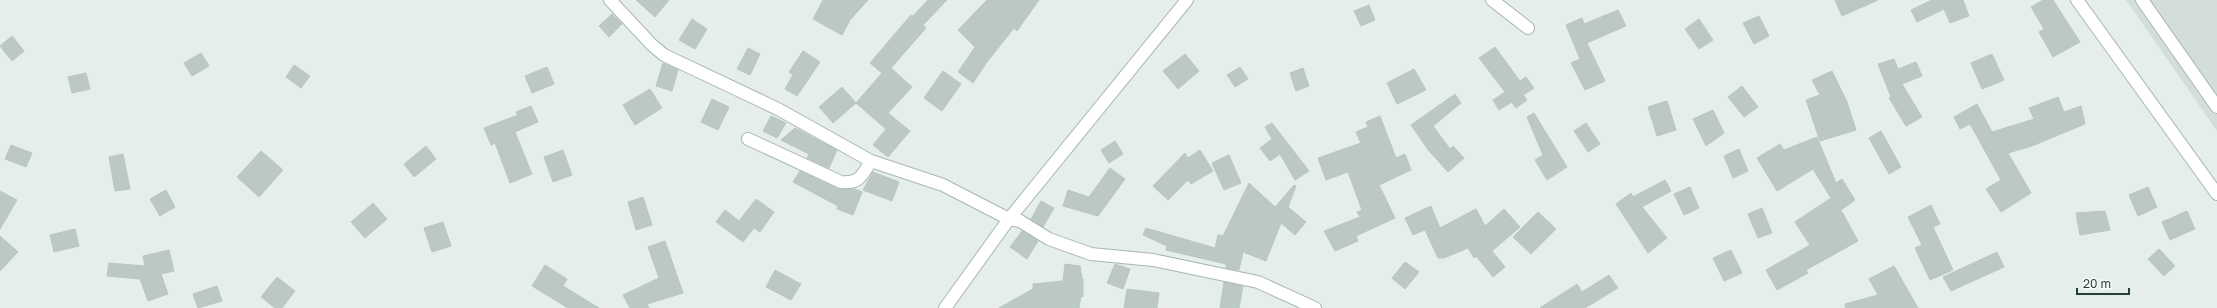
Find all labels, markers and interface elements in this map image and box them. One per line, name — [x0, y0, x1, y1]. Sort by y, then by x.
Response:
scale bar — [2077, 270, 2129, 296]
text: 20 m — [2083, 276, 2111, 291]

